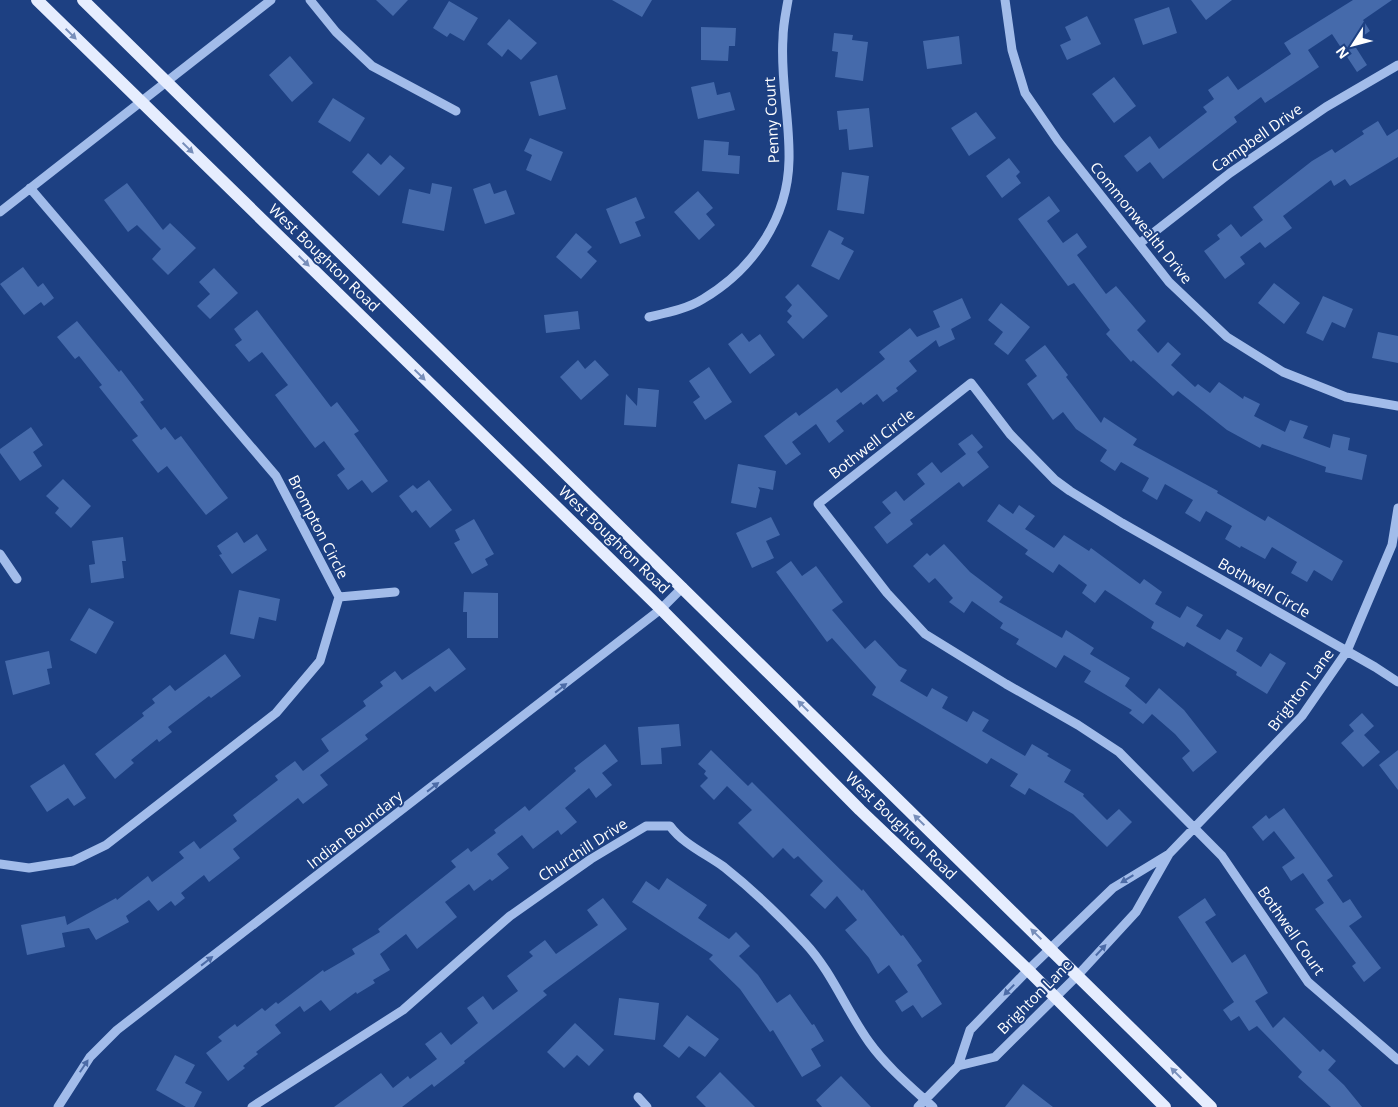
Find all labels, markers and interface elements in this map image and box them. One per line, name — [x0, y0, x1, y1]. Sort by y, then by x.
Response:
north arrow — [1328, 20, 1378, 70]
one-way arrow — [65, 28, 77, 40]
text: N — [1331, 43, 1353, 63]
street label: Penny Court — [759, 76, 783, 164]
street label: Campbell Drive — [1207, 98, 1306, 176]
one-way arrow — [181, 141, 193, 153]
street label: Commonwealth Drive — [1086, 157, 1197, 288]
street label: West Boughton Road — [265, 199, 385, 316]
one-way arrow — [298, 255, 310, 267]
one-way arrow — [414, 368, 426, 380]
street label: Bothwell Circle — [824, 403, 918, 483]
street label: Brompton Circle — [284, 471, 354, 582]
street label: West Boughton Road — [555, 481, 675, 598]
street label: Bothwell Circle — [1215, 553, 1314, 622]
street label: Brighton Lane — [1263, 644, 1338, 735]
one-way arrow — [555, 682, 568, 693]
one-way arrow — [798, 701, 810, 713]
street label: West Boughton Road — [842, 767, 962, 884]
one-way arrow — [426, 782, 440, 792]
street label: Indian Boundary — [302, 785, 407, 873]
street label: Churchill Drive — [534, 813, 631, 885]
one-way arrow — [913, 815, 925, 827]
one-way arrow — [1121, 875, 1134, 884]
street label: Bothwell Court — [1254, 882, 1330, 979]
one-way arrow — [1030, 928, 1042, 940]
one-way arrow — [1095, 944, 1107, 956]
street label: Brighton Lane — [993, 955, 1076, 1038]
one-way arrow — [200, 956, 214, 966]
one-way arrow — [1003, 984, 1015, 996]
one-way arrow — [79, 1059, 89, 1072]
one-way arrow — [1170, 1067, 1182, 1079]

